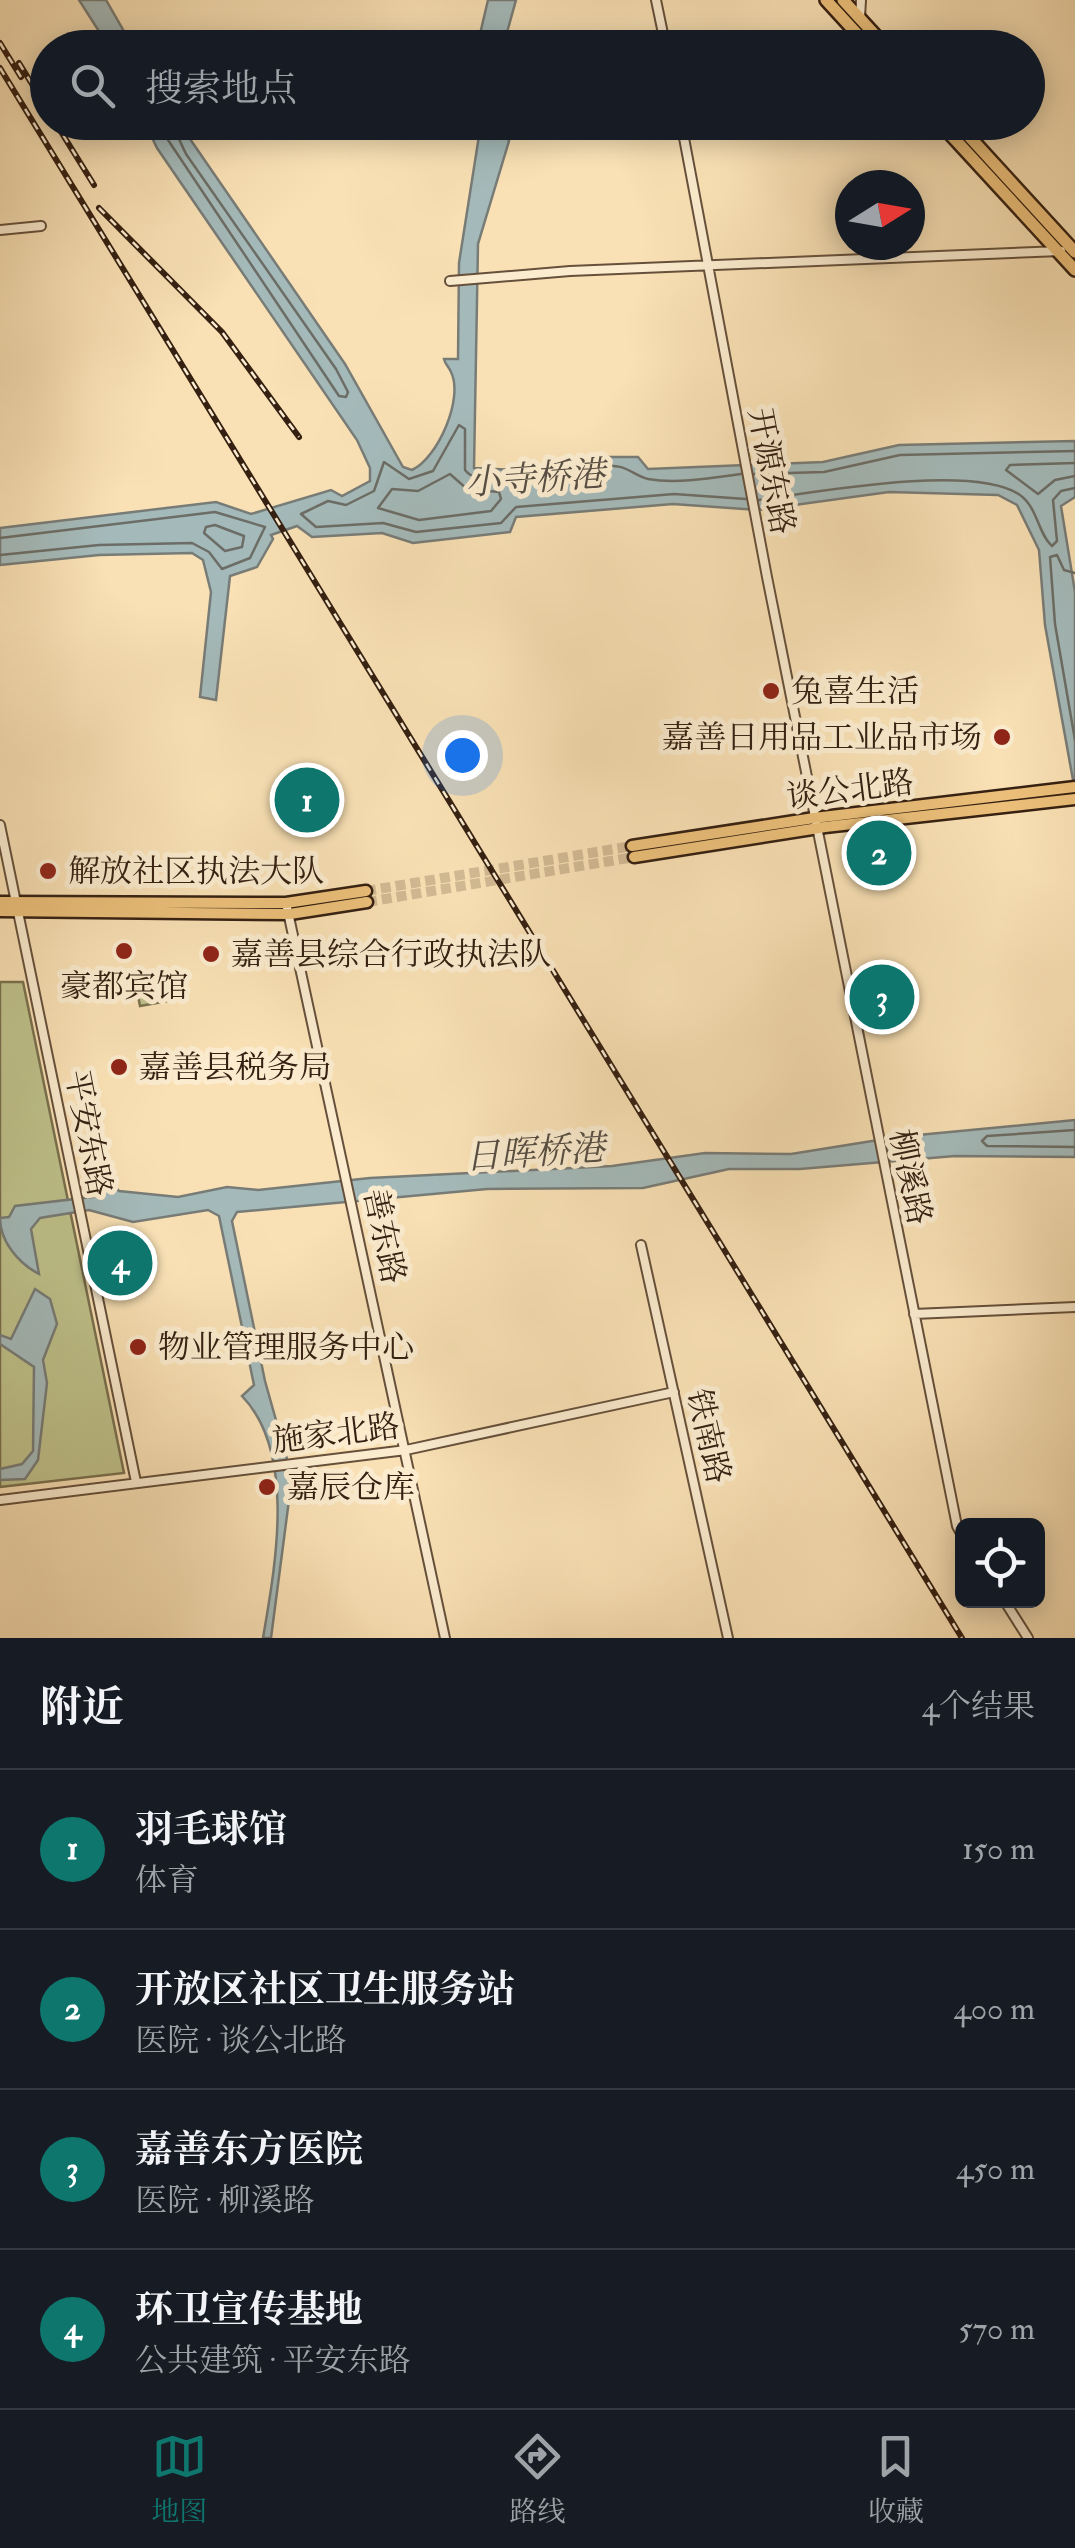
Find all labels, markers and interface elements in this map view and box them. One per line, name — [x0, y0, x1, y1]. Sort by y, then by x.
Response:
search box — [30, 30, 1045, 140]
icon: search — [65, 58, 120, 113]
text: 搜索地点 — [145, 65, 297, 113]
north arrow — [835, 170, 925, 260]
street label: 开源东路 — [739, 405, 803, 538]
water label: 小寺桥港 — [464, 452, 610, 506]
place label: 兔喜生活 — [791, 672, 919, 712]
marker: 兔喜生活 — [760, 680, 782, 702]
place label: 嘉善日用品工业品市场 — [662, 718, 982, 758]
marker: 嘉善日用品工业品市场 — [991, 726, 1013, 748]
your location — [437, 730, 488, 781]
pin: 1 — [274, 762, 340, 838]
street label: 谈公北路 — [784, 762, 916, 818]
pin: 2 — [846, 816, 912, 890]
place label: 解放社区执法大队 — [68, 852, 324, 892]
marker: 解放社区执法大队 — [37, 860, 59, 882]
place label: 嘉善县综合行政执法队 — [231, 935, 551, 975]
marker: 豪都宾馆 — [113, 940, 135, 962]
marker: 嘉善县综合行政执法队 — [200, 943, 222, 965]
pin: 3 — [850, 960, 914, 1034]
place label: 豪都宾馆 — [60, 967, 188, 1007]
place label: 嘉善县税务局 — [139, 1048, 331, 1088]
marker: 嘉善县税务局 — [108, 1056, 130, 1078]
street label: 平安东路 — [56, 1067, 120, 1200]
water label: 日晖桥港 — [464, 1126, 610, 1180]
street label: 柳溪路 — [880, 1126, 940, 1228]
street label: 善东路 — [354, 1185, 414, 1287]
pin: 4 — [88, 1226, 152, 1300]
place label: 物业管理服务中心 — [158, 1328, 414, 1368]
marker: 物业管理服务中心 — [127, 1336, 149, 1358]
street label: 铁南路 — [678, 1385, 738, 1488]
street label: 施家北路 — [270, 1406, 402, 1462]
place label: 嘉辰仓库 — [287, 1468, 415, 1508]
marker: 嘉辰仓库 — [256, 1476, 278, 1498]
map controls — [955, 1518, 1045, 1608]
button: locate — [955, 1518, 1045, 1608]
text: 附近 — [40, 1682, 124, 1734]
text: 4个结果 — [922, 1687, 1035, 1727]
text: 羽毛球馆 — [135, 1806, 287, 1854]
text: 1 — [67, 1829, 78, 1869]
text: 150 m — [962, 1829, 1035, 1869]
text: 体育 — [135, 1861, 199, 1901]
text: 开放区社区卫生服务站 — [135, 1966, 515, 2014]
text: 2 — [64, 1989, 81, 2029]
text: 400 m — [953, 1989, 1035, 2029]
text: 医院 · 谈公北路 — [135, 2021, 347, 2061]
text: 嘉善东方医院 — [135, 2126, 363, 2174]
text: 3 — [66, 2149, 79, 2189]
text: 450 m — [956, 2149, 1035, 2189]
text: 医院 · 柳溪路 — [135, 2181, 315, 2221]
text: 环卫宣传基地 — [135, 2286, 363, 2334]
text: 4 — [64, 2309, 81, 2349]
text: 570 m — [958, 2309, 1035, 2349]
text: 公共建筑 · 平安东路 — [135, 2341, 411, 2381]
tab: 地图 — [151, 2429, 207, 2530]
tab: 路线 — [509, 2429, 566, 2530]
tab: 收藏 — [868, 2429, 924, 2530]

